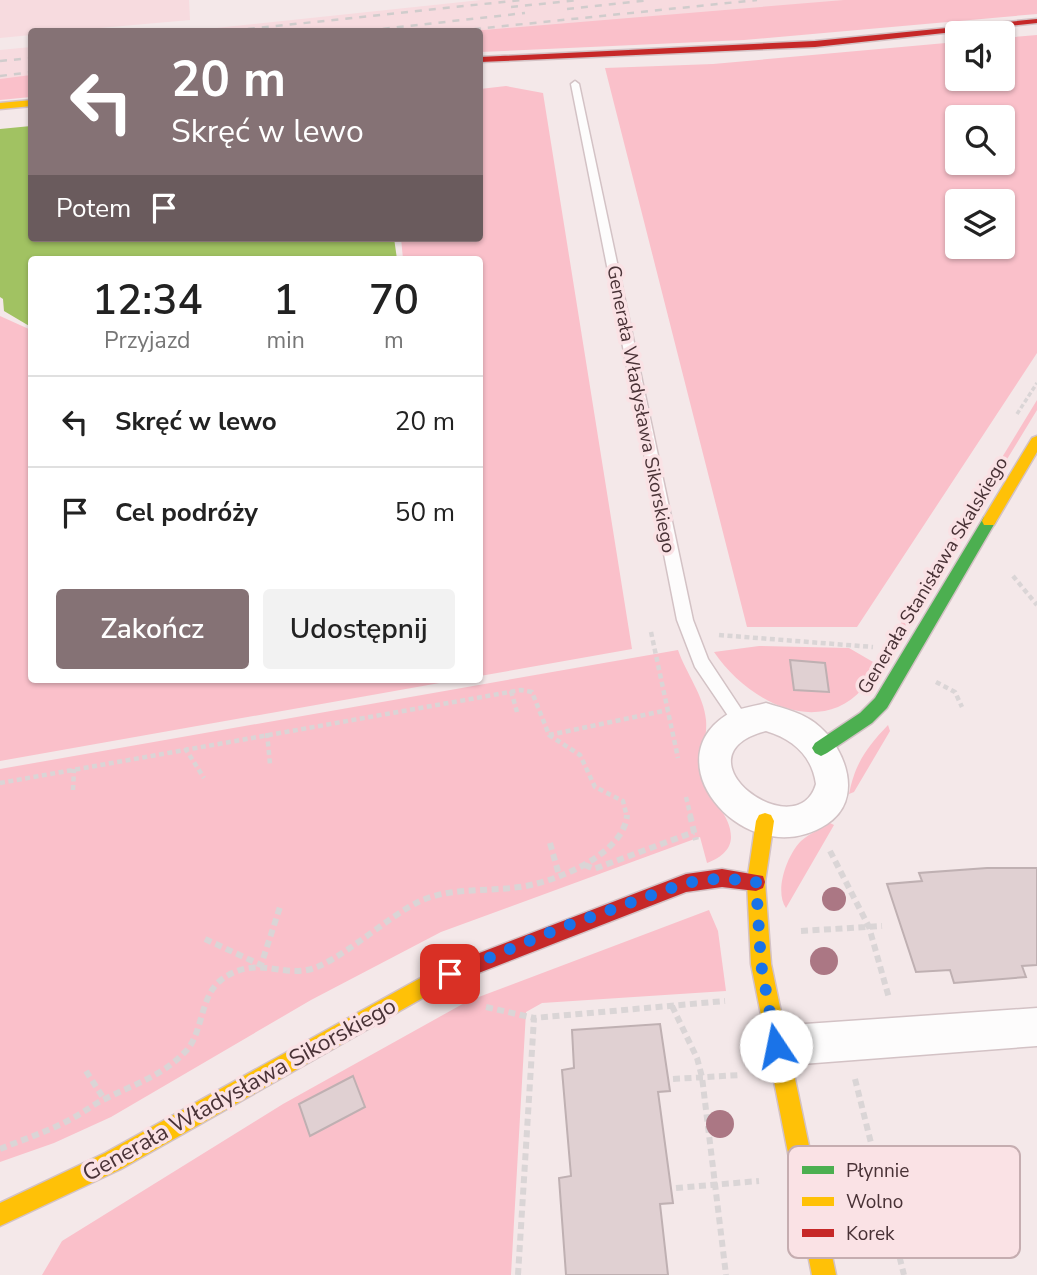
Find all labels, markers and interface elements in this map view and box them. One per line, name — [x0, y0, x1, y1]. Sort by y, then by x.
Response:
map controls — [945, 21, 1015, 259]
button: sound — [945, 21, 1015, 91]
text: 20 m — [171, 46, 286, 113]
icon: left — [56, 56, 147, 147]
button: search — [945, 105, 1015, 175]
text: Skręć w lewo — [171, 110, 364, 153]
icon: arrive — [145, 189, 183, 227]
button: layers — [945, 189, 1015, 259]
text: Potem — [56, 191, 131, 226]
street label: Generała Władysława Sikorskiego — [600, 263, 682, 555]
text: 12:34 — [92, 272, 203, 329]
text: 1 — [273, 272, 298, 329]
text: 70 — [369, 272, 419, 329]
text: Przyjazd — [104, 325, 190, 356]
text: min — [267, 325, 305, 356]
text: m — [384, 325, 404, 356]
icon: left — [56, 403, 94, 441]
text: Skręć w lewo — [115, 404, 277, 439]
text: 20 m — [395, 404, 455, 439]
street label: Generała Stanisława Skalskiego — [851, 452, 1014, 699]
icon: arrive — [56, 494, 94, 532]
text: Cel podróży — [115, 495, 258, 530]
text: 50 m — [395, 495, 455, 530]
button: Zakończ — [56, 589, 249, 669]
button: Udostępnij — [263, 589, 455, 669]
pin — [420, 944, 480, 1004]
icon: arrive — [431, 955, 469, 993]
street label: Generała Władysława Sikorskiego — [77, 990, 402, 1189]
position arrow — [739, 1009, 813, 1083]
legend — [788, 1146, 1020, 1258]
text: Płynnie — [846, 1158, 909, 1184]
text: Wolno — [846, 1189, 903, 1215]
text: Korek — [846, 1221, 895, 1247]

